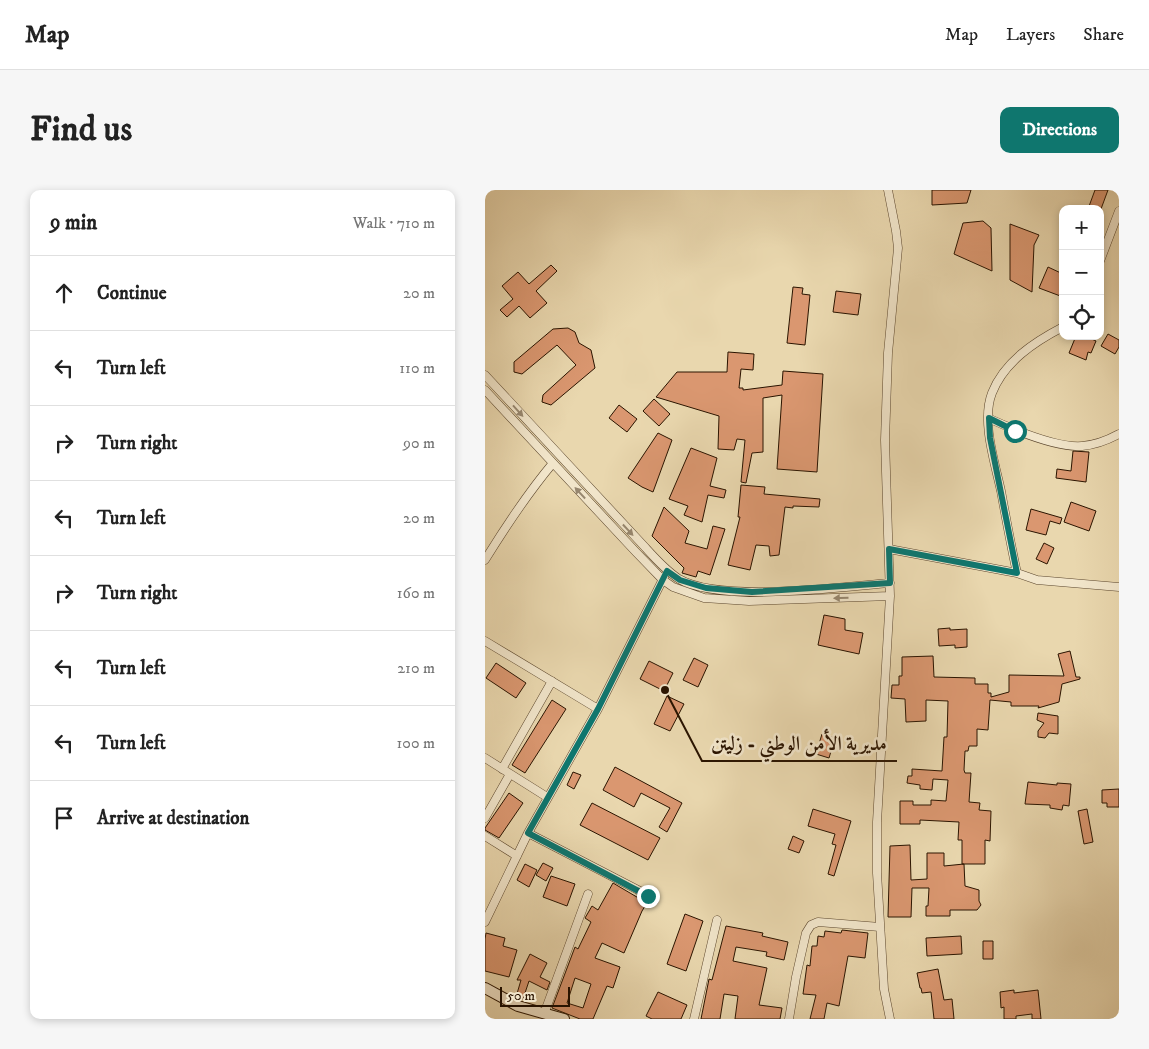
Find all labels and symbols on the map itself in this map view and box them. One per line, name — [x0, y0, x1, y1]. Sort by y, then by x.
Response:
one-way arrow — [512, 405, 524, 417]
route start — [1004, 420, 1027, 443]
one-way arrow — [574, 487, 586, 499]
one-way arrow — [622, 524, 634, 536]
one-way arrow — [833, 594, 849, 602]
callout: مديرية الأمن الوطني - زليتن — [702, 726, 897, 761]
text: مديرية الأمن الوطني - زليتن — [711, 728, 887, 763]
route end — [637, 885, 660, 908]
scale bar — [500, 984, 570, 1007]

